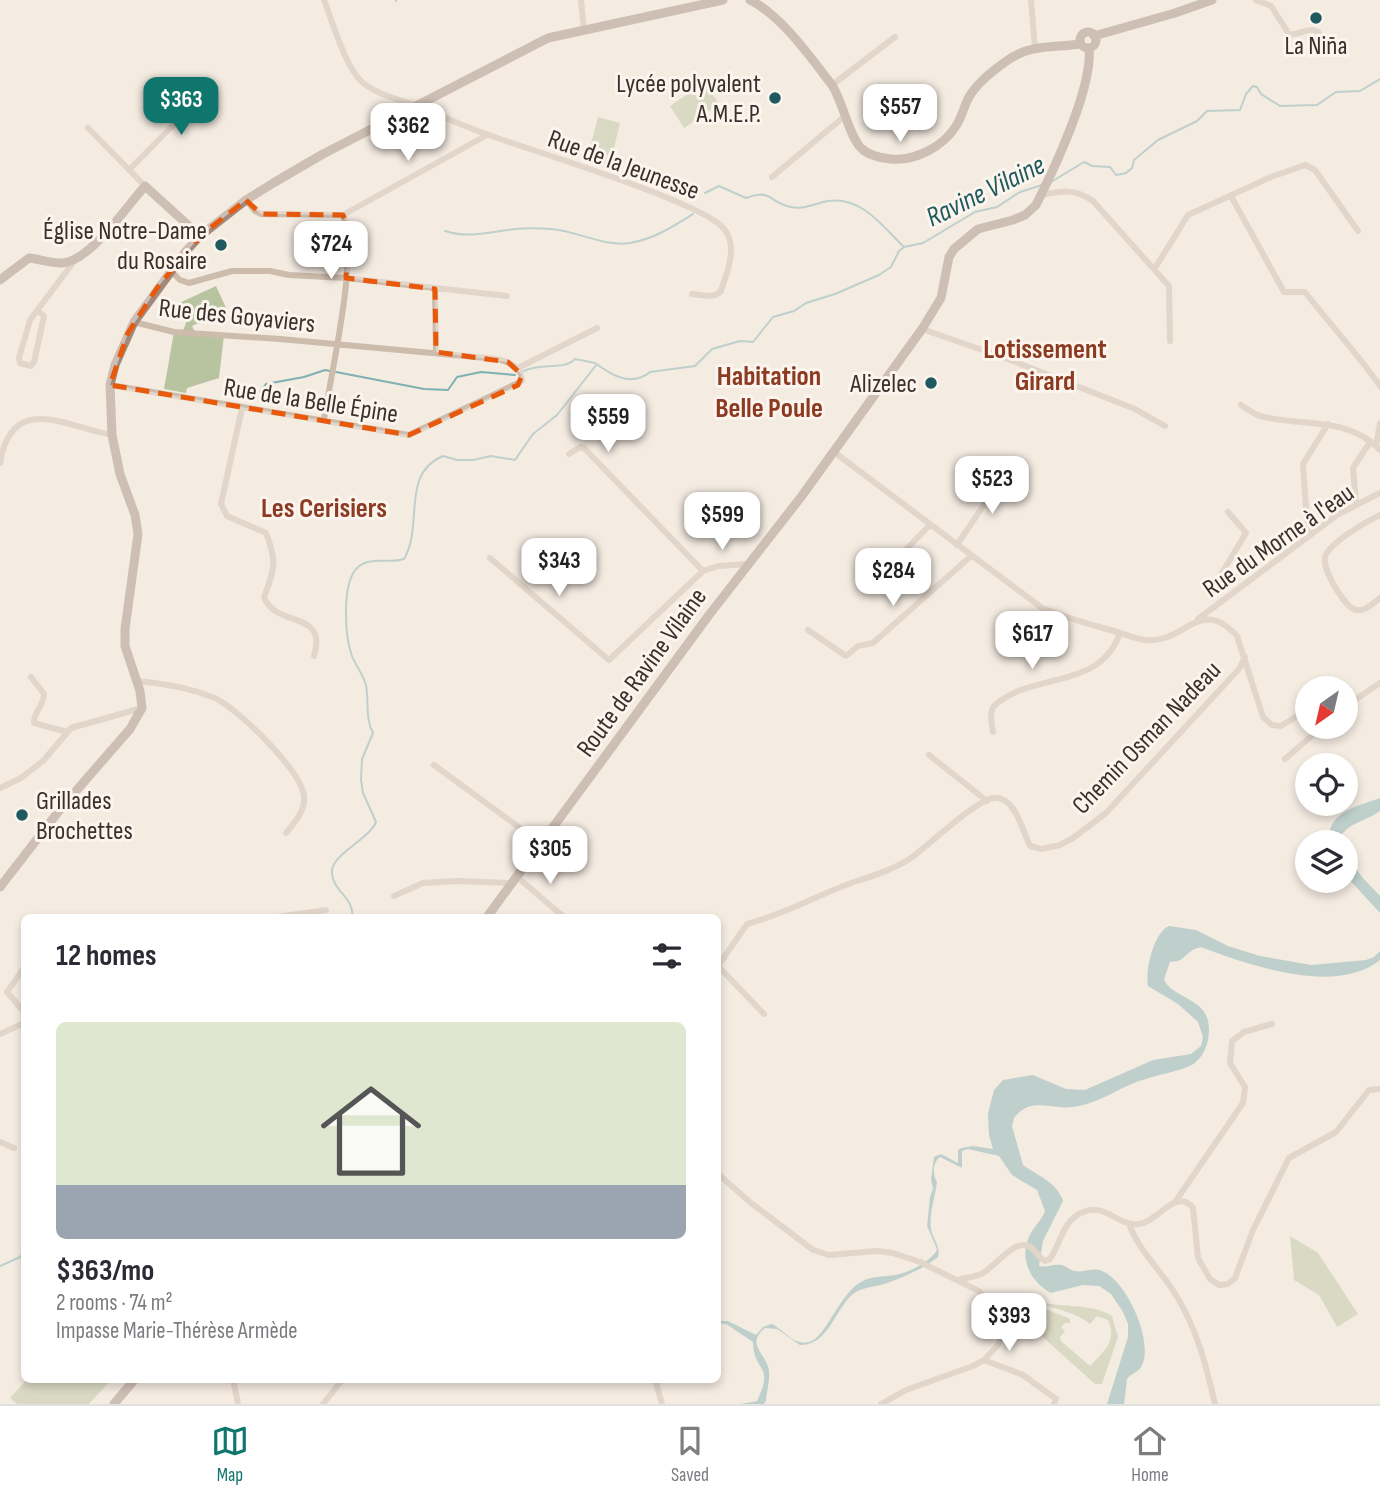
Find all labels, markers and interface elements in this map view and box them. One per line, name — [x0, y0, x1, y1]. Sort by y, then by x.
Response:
marker: La Niña — [1308, 10, 1324, 26]
place label: La Niña — [1285, 31, 1348, 62]
place label: Lycée polyvalent A.M.E.P. — [616, 69, 761, 130]
pin: $363 — [140, 78, 222, 137]
pin: $557 — [859, 85, 941, 144]
text: $363 — [159, 86, 203, 114]
marker: Lycée polyvalent A.M.E.P. — [767, 90, 783, 106]
text: $557 — [879, 93, 921, 121]
pin: $362 — [367, 104, 449, 163]
text: $362 — [386, 112, 430, 140]
street label: Rue de la Jeunesse — [544, 124, 703, 207]
water label: Ravine Vilaine — [921, 148, 1051, 234]
place label: Église Notre-Dame du Rosaire — [43, 216, 207, 277]
pin: $724 — [290, 222, 372, 281]
text: $724 — [310, 230, 352, 258]
marker: Église Notre-Dame du Rosaire — [213, 237, 229, 253]
street label: Rue des Goyaviers — [157, 293, 317, 340]
district label: Lotissement Girard — [983, 333, 1107, 398]
district label: Habitation Belle Poule — [715, 360, 823, 425]
place label: Alizelec — [849, 369, 917, 400]
street label: Rue de la Belle Épine — [221, 372, 400, 431]
marker: Alizelec — [923, 375, 939, 391]
pin: $559 — [567, 394, 649, 454]
text: $559 — [587, 403, 629, 431]
pin: $523 — [951, 456, 1033, 516]
text: $523 — [971, 465, 1013, 493]
street label: Rue du Morne à l'eau — [1197, 478, 1360, 605]
district label: Les Cerisiers — [261, 492, 387, 525]
pin: $599 — [681, 492, 763, 552]
text: $599 — [700, 501, 744, 529]
pin: $343 — [518, 538, 600, 598]
text: $343 — [537, 547, 581, 575]
pin: $284 — [852, 548, 934, 608]
text: $284 — [871, 557, 915, 585]
street label: Route de Ravine Vilaine — [571, 582, 714, 763]
pin: $617 — [991, 612, 1073, 671]
text: $617 — [1011, 620, 1053, 648]
street label: Chemin Osman Nadeau — [1066, 655, 1228, 821]
north arrow — [1295, 676, 1358, 738]
map controls — [1295, 676, 1358, 893]
button: locate — [1295, 753, 1358, 816]
place label: Grillades Brochettes — [36, 786, 133, 847]
marker: Grillades Brochettes — [14, 807, 30, 823]
pin: $305 — [509, 826, 591, 886]
button: layers — [1295, 830, 1358, 893]
text: $305 — [528, 835, 572, 863]
icon: filters — [648, 937, 686, 975]
text: 12 homes — [56, 938, 157, 974]
icon: home — [308, 1068, 434, 1194]
text: $363/mo — [56, 1253, 154, 1289]
text: 2 rooms · 74 m² — [56, 1289, 173, 1317]
pin: $393 — [968, 1294, 1050, 1353]
text: $393 — [987, 1302, 1031, 1330]
text: Impasse Marie-Thérèse Armède — [56, 1317, 298, 1345]
tab: Map — [211, 1422, 249, 1487]
tab: Saved — [671, 1422, 709, 1487]
tab: Home — [1131, 1422, 1169, 1487]

